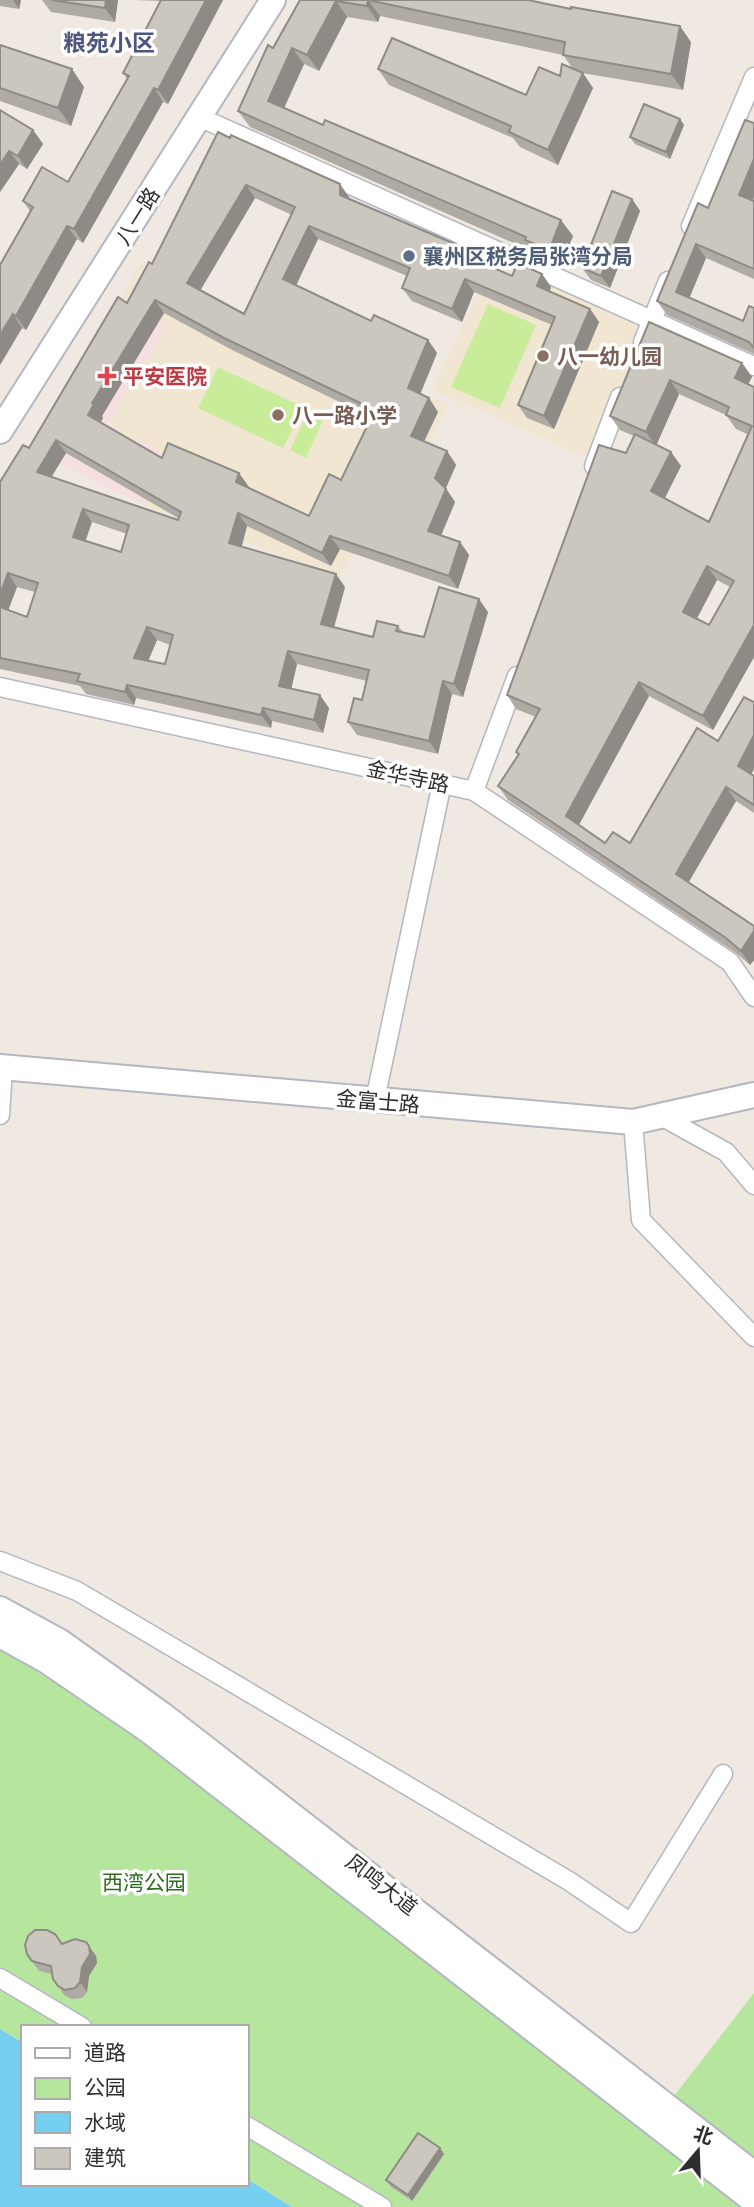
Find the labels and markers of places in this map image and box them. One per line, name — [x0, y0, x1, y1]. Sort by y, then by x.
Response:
place label: 襄州区税务局张湾分局 — [423, 242, 633, 270]
marker: 襄州区税务局张湾分局 — [401, 248, 417, 264]
place label: 八一幼儿园 — [557, 342, 662, 370]
marker: 八一幼儿园 — [535, 348, 551, 364]
place label: 平安医院 — [123, 362, 207, 390]
marker: 平安医院 — [97, 366, 117, 386]
place label: 八一路小学 — [292, 401, 397, 429]
marker: 八一路小学 — [270, 407, 286, 423]

